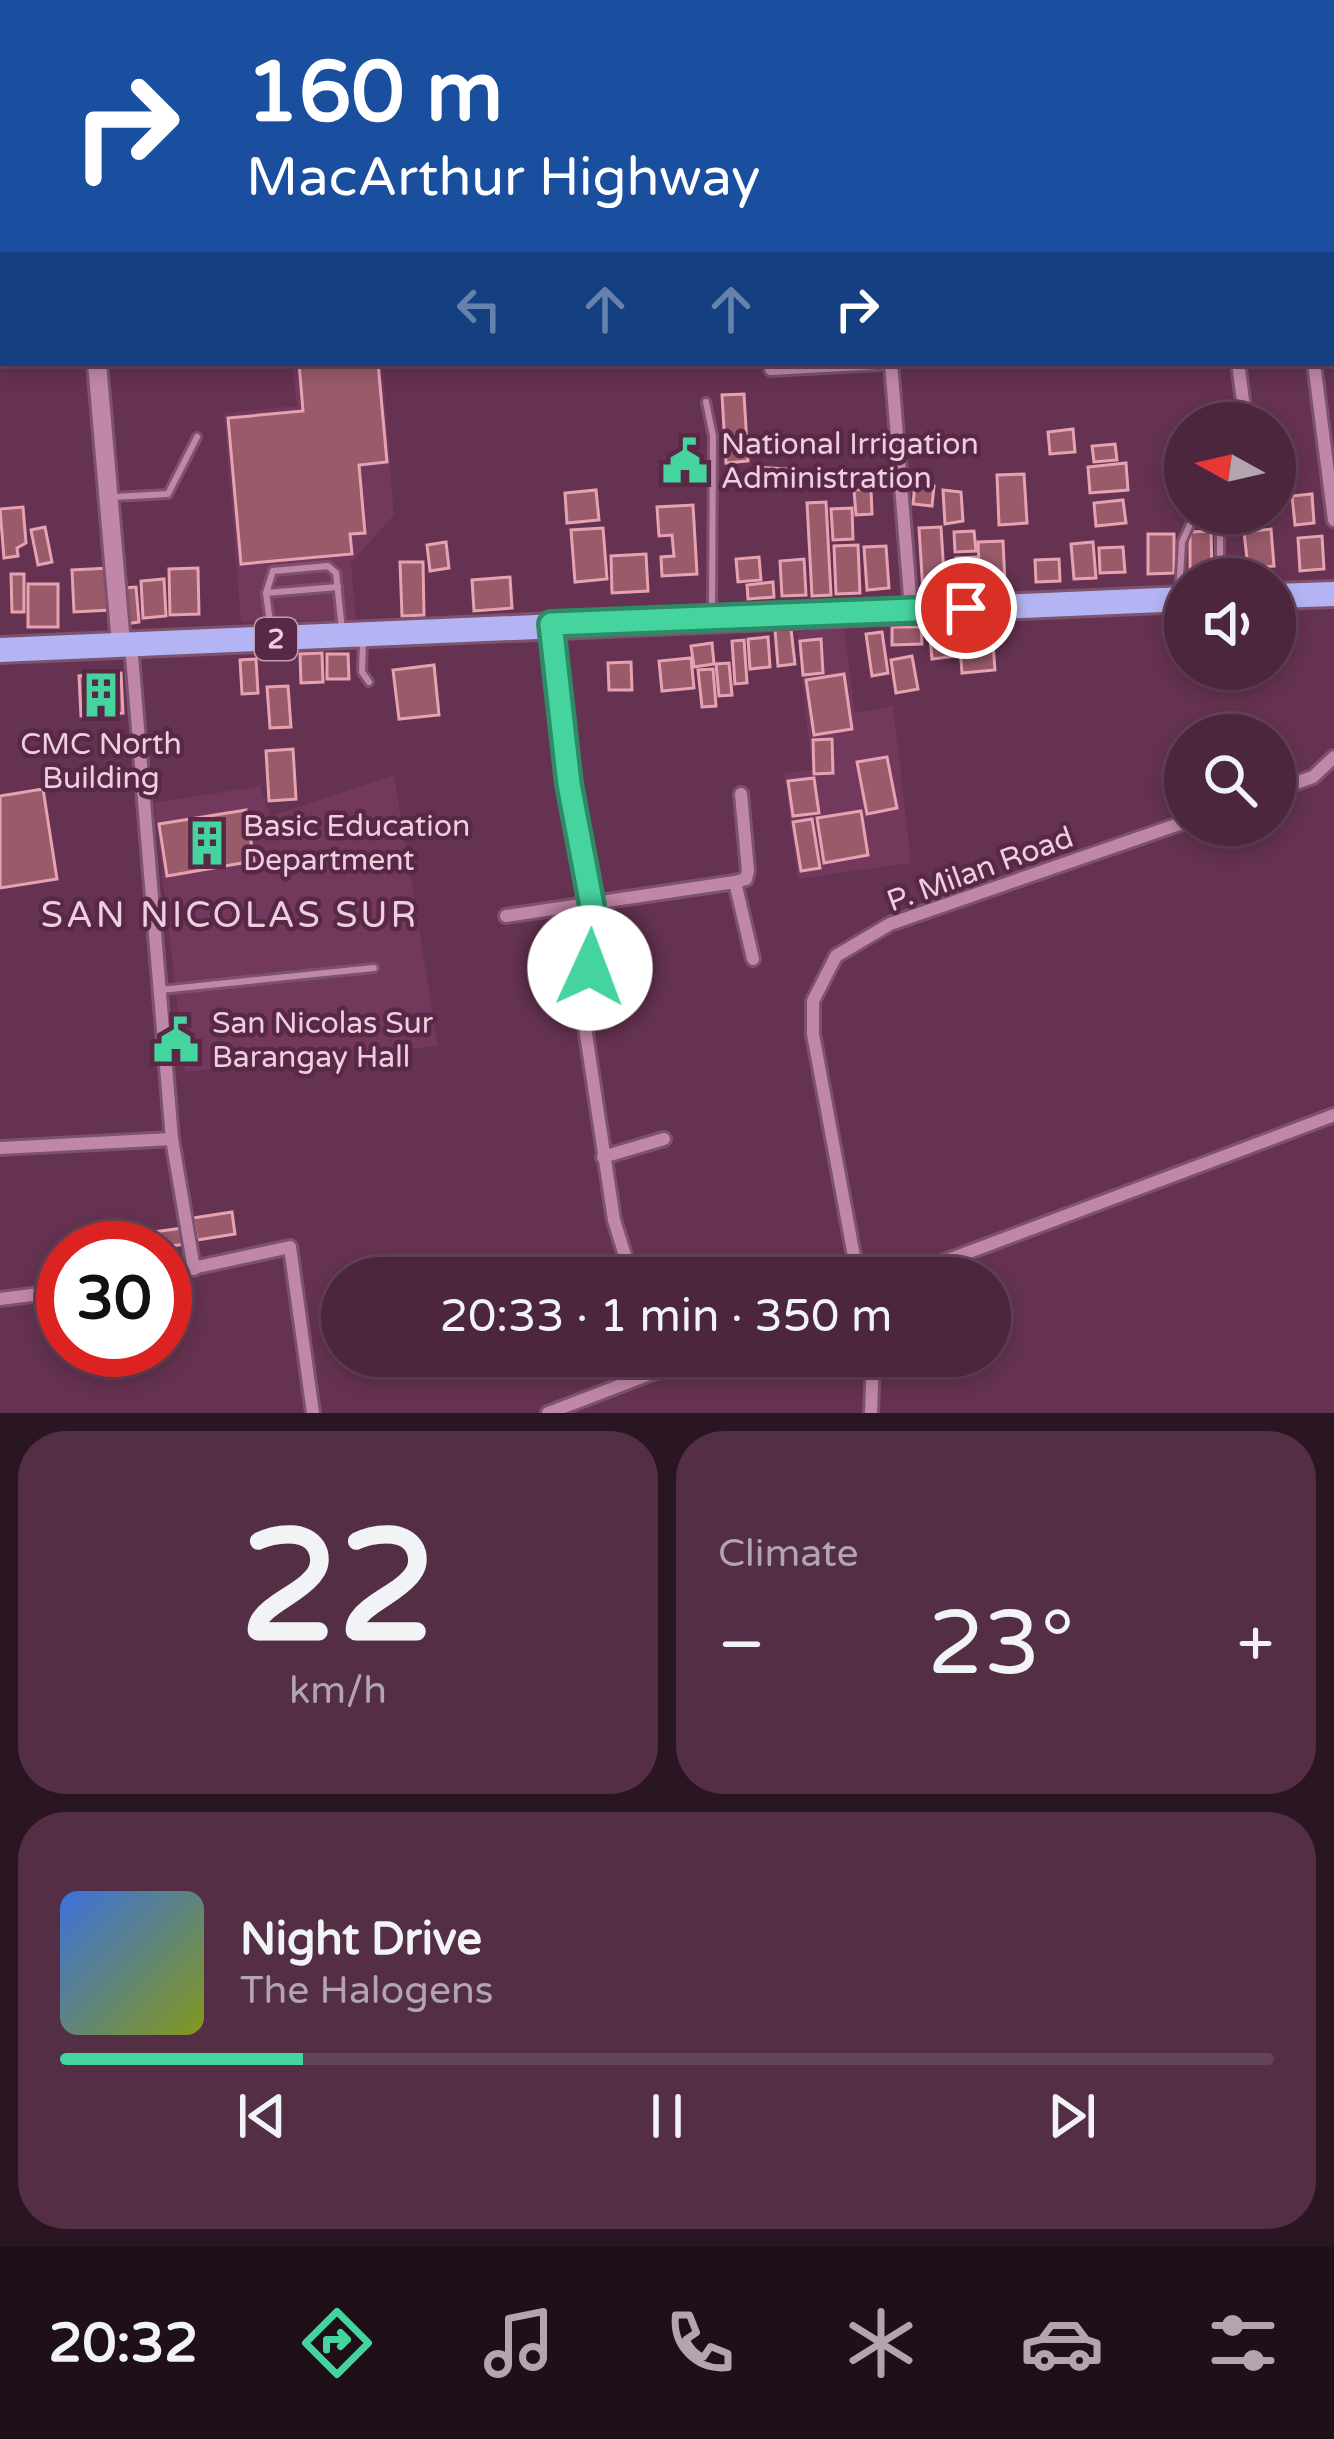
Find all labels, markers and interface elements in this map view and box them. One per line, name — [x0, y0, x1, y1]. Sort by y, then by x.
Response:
text: 160 m — [246, 43, 503, 144]
icon: right — [48, 48, 204, 204]
text: MacArthur Highway — [246, 145, 760, 210]
icon: left — [446, 276, 512, 342]
icon: ahead — [572, 276, 638, 342]
icon: ahead — [698, 276, 764, 342]
icon: right — [824, 276, 890, 342]
north arrow — [1164, 402, 1296, 534]
map controls — [1164, 402, 1296, 846]
place label: National Irrigation Administration — [721, 426, 979, 497]
public building icon: National Irrigation Administration — [660, 436, 710, 486]
pin — [915, 557, 1017, 659]
button: sound — [1164, 558, 1296, 690]
icon: arrive — [933, 575, 999, 641]
road number: 2 — [255, 618, 297, 660]
building icon: CMC North Building — [76, 670, 126, 720]
button: search — [1164, 714, 1296, 846]
place label: CMC North Building — [20, 726, 182, 797]
place label: Basic Education Department — [243, 808, 470, 879]
building icon: Basic Education Department — [182, 818, 232, 868]
street label: P. Milan Road — [882, 819, 1078, 920]
district label: SAN NICOLAS SUR — [41, 894, 419, 937]
position arrow — [527, 905, 653, 1031]
place label: San Nicolas Sur Barangay Hall — [212, 1005, 434, 1076]
public building icon: San Nicolas Sur Barangay Hall — [151, 1015, 201, 1065]
speed limit sign: 30 — [36, 1221, 192, 1377]
text: 20:33 · 1 min · 350 m — [440, 1290, 892, 1344]
text: 22 — [240, 1495, 436, 1683]
text: Climate — [718, 1530, 858, 1577]
text: 23° — [927, 1590, 1074, 1699]
text: − — [718, 1605, 765, 1685]
text: + — [1237, 1605, 1274, 1685]
text: km/h — [289, 1667, 387, 1714]
text: Night Drive — [240, 1913, 482, 1967]
text: The Halogens — [240, 1967, 493, 2014]
icon: previous — [229, 2083, 295, 2149]
icon: pause — [634, 2083, 700, 2149]
icon: next — [1039, 2083, 1105, 2149]
icon: directions — [295, 2301, 379, 2385]
icon: music — [477, 2301, 561, 2385]
icon: phone — [658, 2301, 742, 2385]
icon: climate — [839, 2301, 923, 2385]
icon: car — [1020, 2301, 1104, 2385]
icon: filters — [1201, 2301, 1285, 2385]
text: 20:32 — [49, 2311, 198, 2376]

